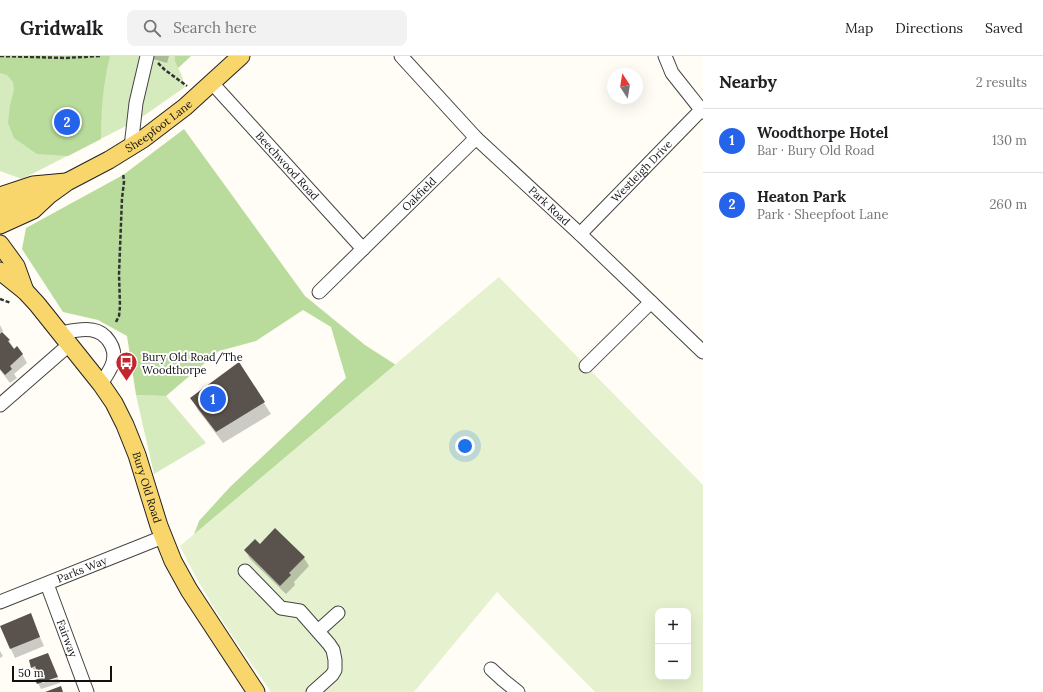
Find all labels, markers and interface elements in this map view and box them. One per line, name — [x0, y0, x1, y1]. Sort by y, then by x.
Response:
search box — [127, 10, 407, 46]
text: Gridwalk — [20, 16, 103, 40]
icon: search — [141, 17, 163, 39]
text: Search here — [173, 18, 257, 37]
text: Map — [845, 19, 873, 37]
text: Directions — [895, 19, 963, 37]
text: Saved — [985, 19, 1023, 37]
north arrow — [607, 68, 643, 104]
text: Nearby — [719, 71, 777, 93]
text: 2 results — [976, 74, 1027, 91]
street label: Sheepfoot Lane — [123, 97, 195, 155]
pin: 2 — [54, 107, 80, 137]
text: Woodthorpe Hotel — [757, 123, 888, 142]
street label: Beechwood Road — [253, 129, 322, 203]
text: 1 — [729, 132, 735, 149]
text: 130 m — [992, 132, 1027, 149]
street label: Westleigh Drive — [608, 137, 675, 205]
text: Bar · Bury Old Road — [757, 142, 875, 159]
street label: Oakfield — [399, 174, 439, 214]
street label: Park Road — [526, 183, 573, 229]
text: Heaton Park — [757, 187, 846, 206]
text: 2 — [729, 196, 735, 213]
text: 260 m — [989, 196, 1027, 213]
text: Park · Sheepfoot Lane — [757, 206, 888, 223]
bus stop icon: Bury Old Road/The Woodthorpe — [114, 350, 140, 383]
place label: Bury Old Road/The Woodthorpe — [142, 350, 243, 377]
pin: 1 — [200, 384, 226, 414]
your location — [455, 436, 475, 456]
street label: Bury Old Road — [129, 450, 165, 525]
street label: Parks Way — [55, 553, 109, 586]
map controls — [655, 608, 691, 680]
button: + — [655, 608, 691, 644]
street label: Fairway — [54, 618, 81, 659]
button: − — [655, 644, 691, 680]
scale bar — [12, 664, 112, 683]
text: 50 m — [18, 666, 44, 680]

